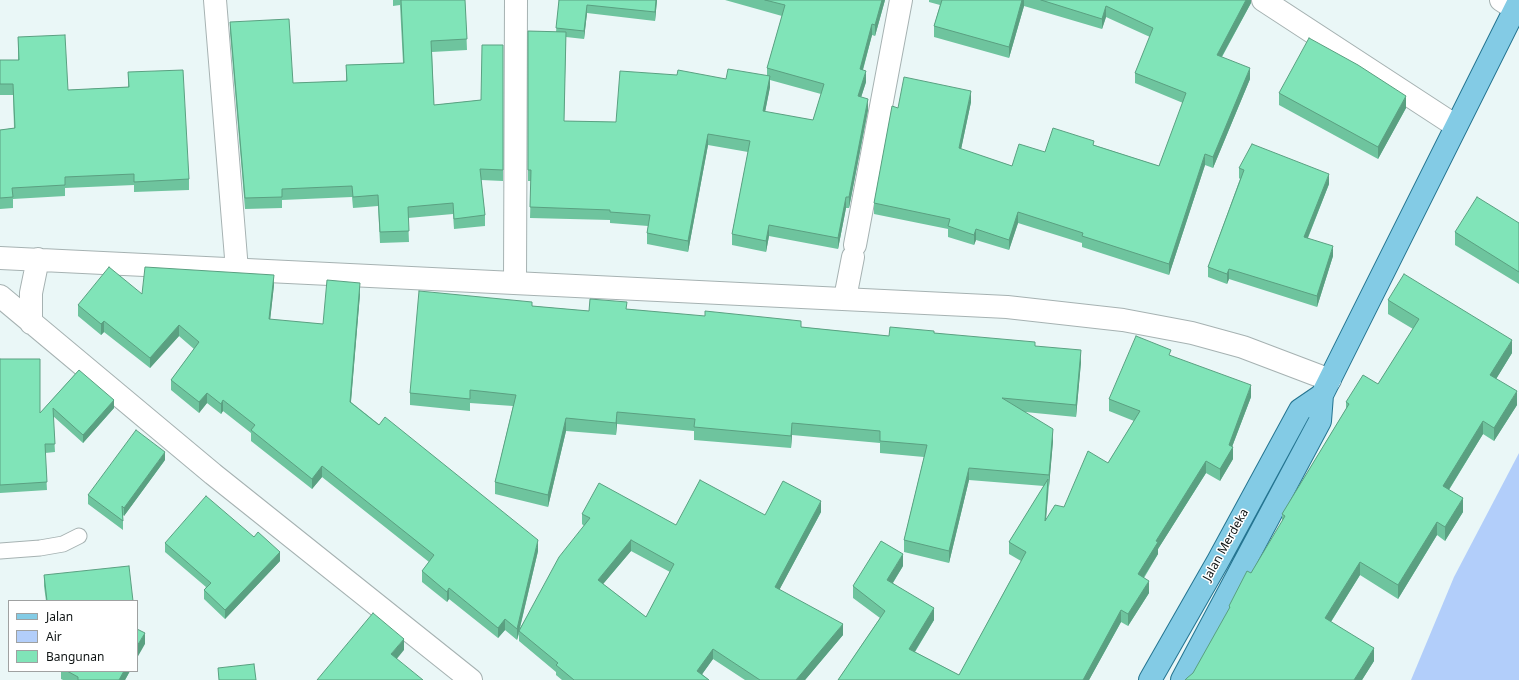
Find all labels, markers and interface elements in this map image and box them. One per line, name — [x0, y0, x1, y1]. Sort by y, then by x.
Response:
street label: Jalan Merdeka — [1200, 507, 1252, 583]
legend — [8, 600, 138, 672]
text: Jalan — [46, 608, 73, 625]
text: Air — [46, 628, 62, 645]
text: Bangunan — [46, 648, 104, 665]

